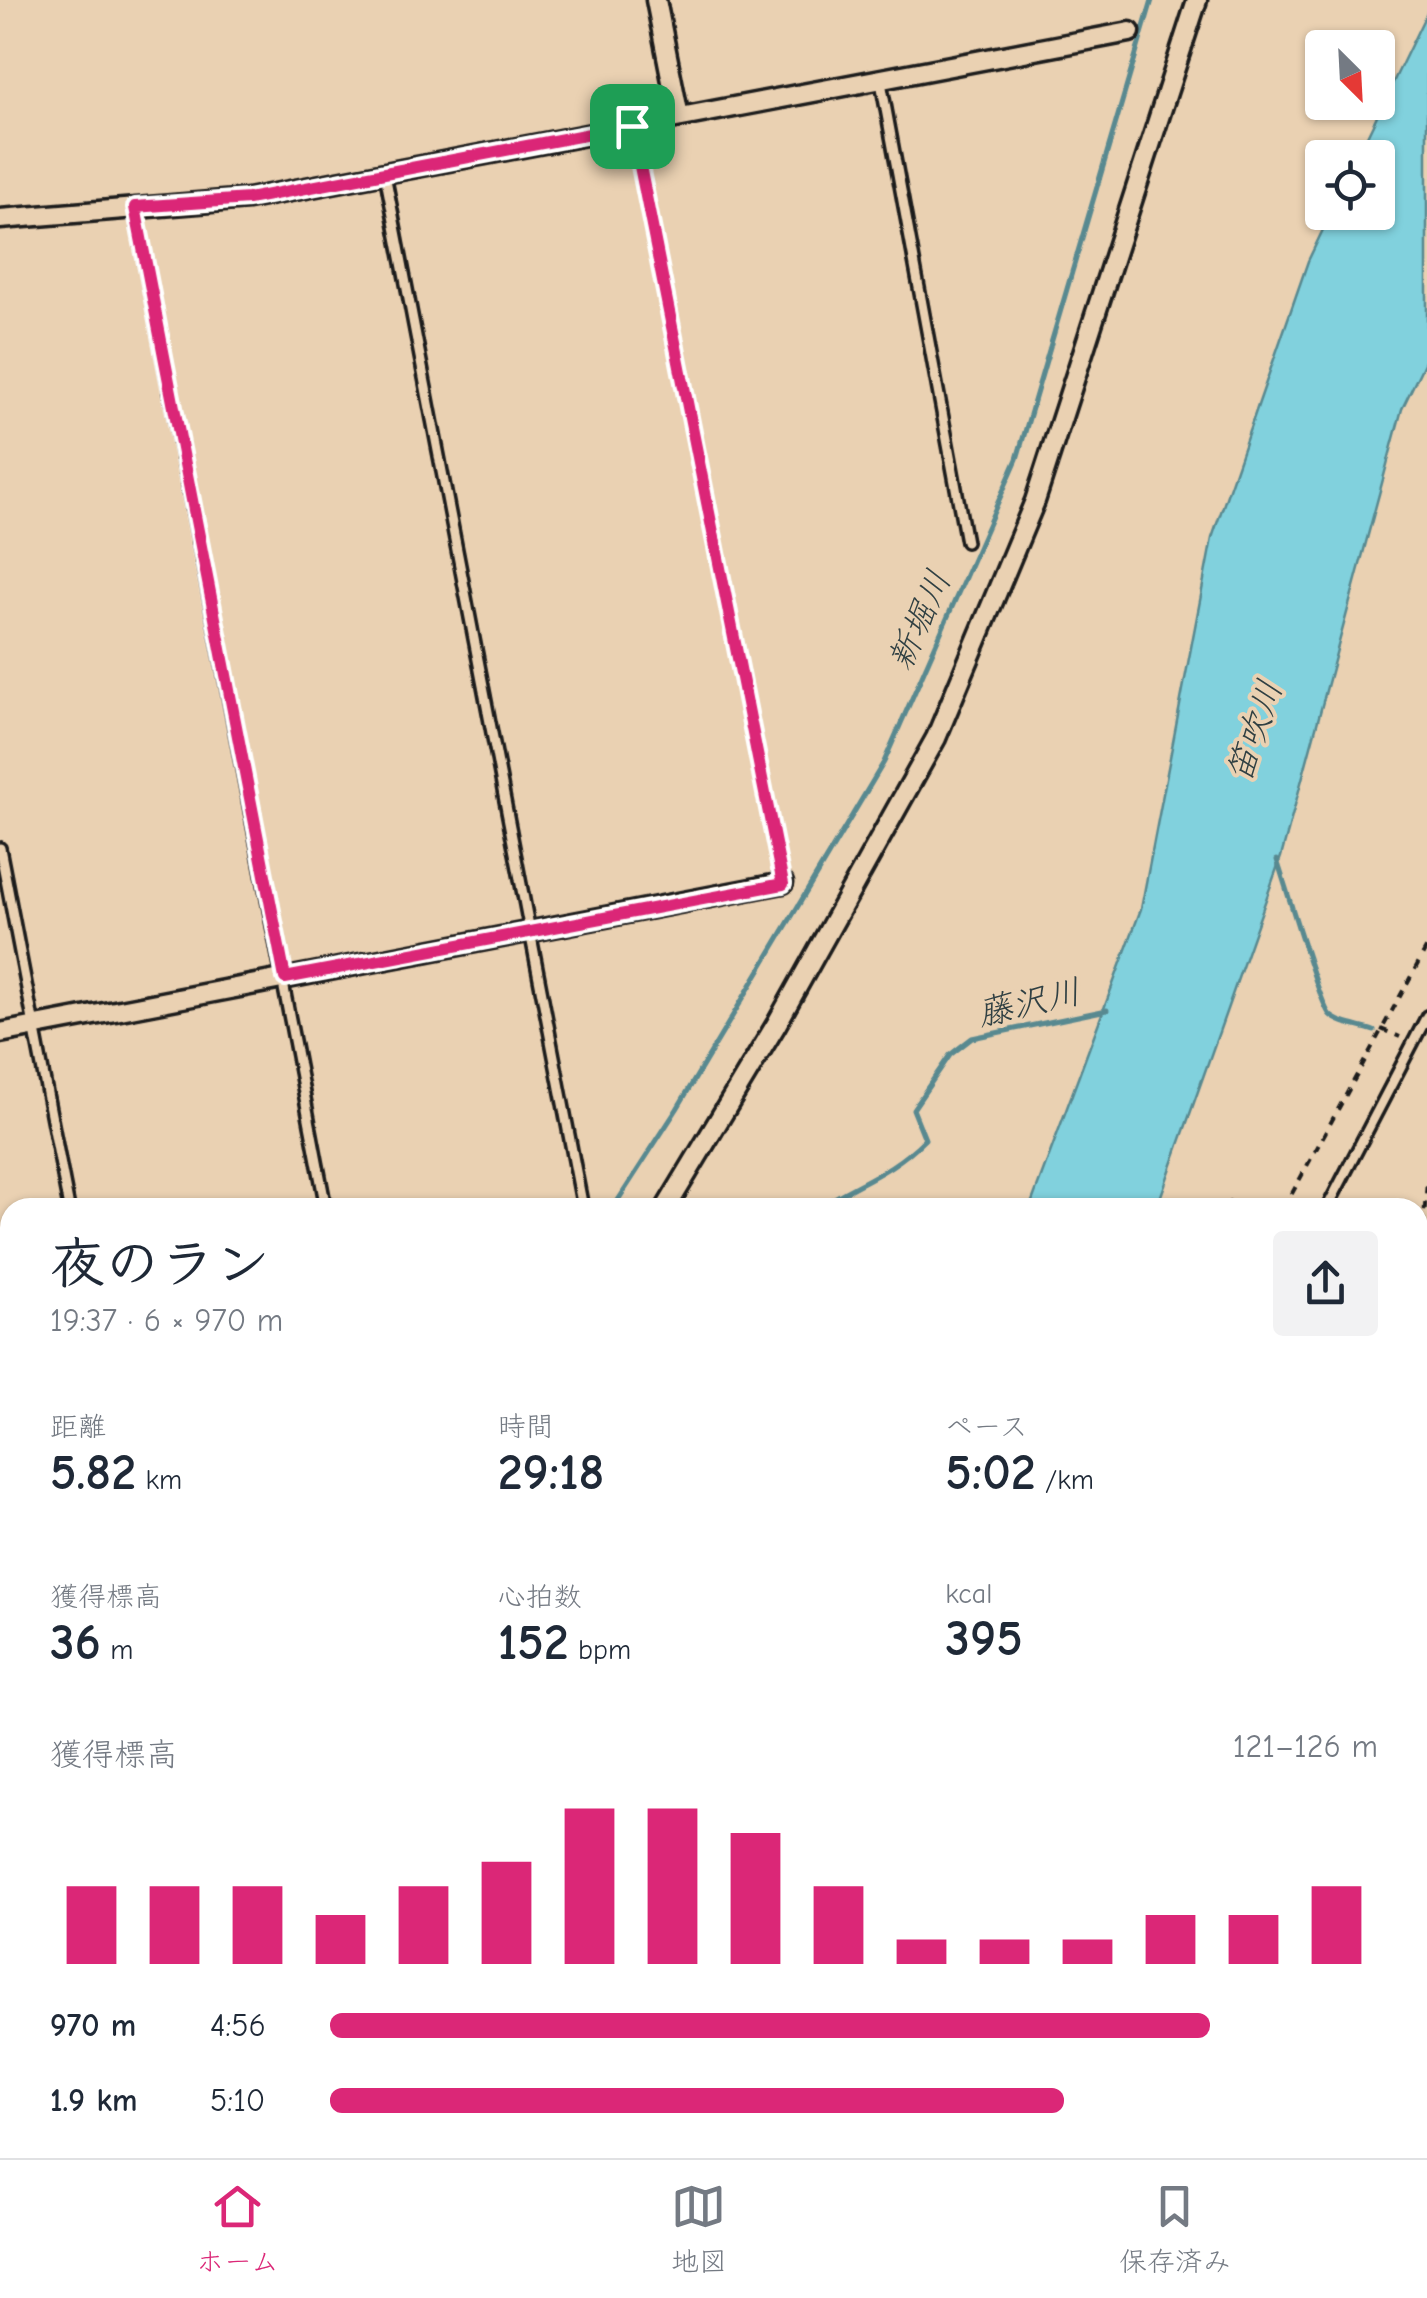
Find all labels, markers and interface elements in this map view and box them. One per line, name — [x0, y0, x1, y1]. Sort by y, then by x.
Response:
north arrow — [1305, 30, 1395, 120]
map controls — [1305, 30, 1395, 230]
pin — [590, 84, 675, 169]
icon: arrive — [605, 99, 660, 154]
button: locate — [1305, 140, 1395, 230]
water label: 新堀川 — [879, 564, 960, 677]
water label: 笛吹川 — [1218, 675, 1291, 787]
water label: 藤沢川 — [973, 971, 1085, 1034]
button: share — [1273, 1231, 1378, 1336]
text: 夜のラン — [50, 1232, 270, 1296]
text: 19:37 · 6 × 970 m — [50, 1302, 283, 1339]
text: 距離 — [50, 1411, 106, 1443]
text: 時間 — [498, 1411, 554, 1443]
text: ペース — [945, 1411, 1028, 1443]
text: 5.82 — [50, 1444, 136, 1502]
text: 29:18 — [498, 1444, 604, 1502]
text: 5:02 — [945, 1444, 1036, 1502]
text: km — [136, 1464, 182, 1496]
text: /km — [1036, 1464, 1094, 1496]
text: kcal — [945, 1578, 992, 1610]
text: 獲得標高 — [50, 1581, 162, 1613]
text: 心拍数 — [498, 1581, 582, 1613]
text: 395 — [945, 1610, 1023, 1668]
text: 36 — [50, 1614, 101, 1672]
text: 152 — [498, 1614, 569, 1672]
text: m — [101, 1634, 133, 1666]
text: bpm — [569, 1634, 631, 1666]
text: 121–126 m — [1233, 1728, 1378, 1765]
text: 獲得標高 — [50, 1736, 178, 1773]
text: 970 m — [50, 2007, 136, 2044]
text: 4:56 — [210, 2007, 266, 2044]
text: 1.9 km — [50, 2082, 138, 2119]
text: 5:10 — [210, 2082, 265, 2119]
tab: ホーム — [196, 2179, 279, 2279]
tab: 地図 — [671, 2179, 727, 2279]
tab: 保存済み — [1119, 2179, 1231, 2279]

